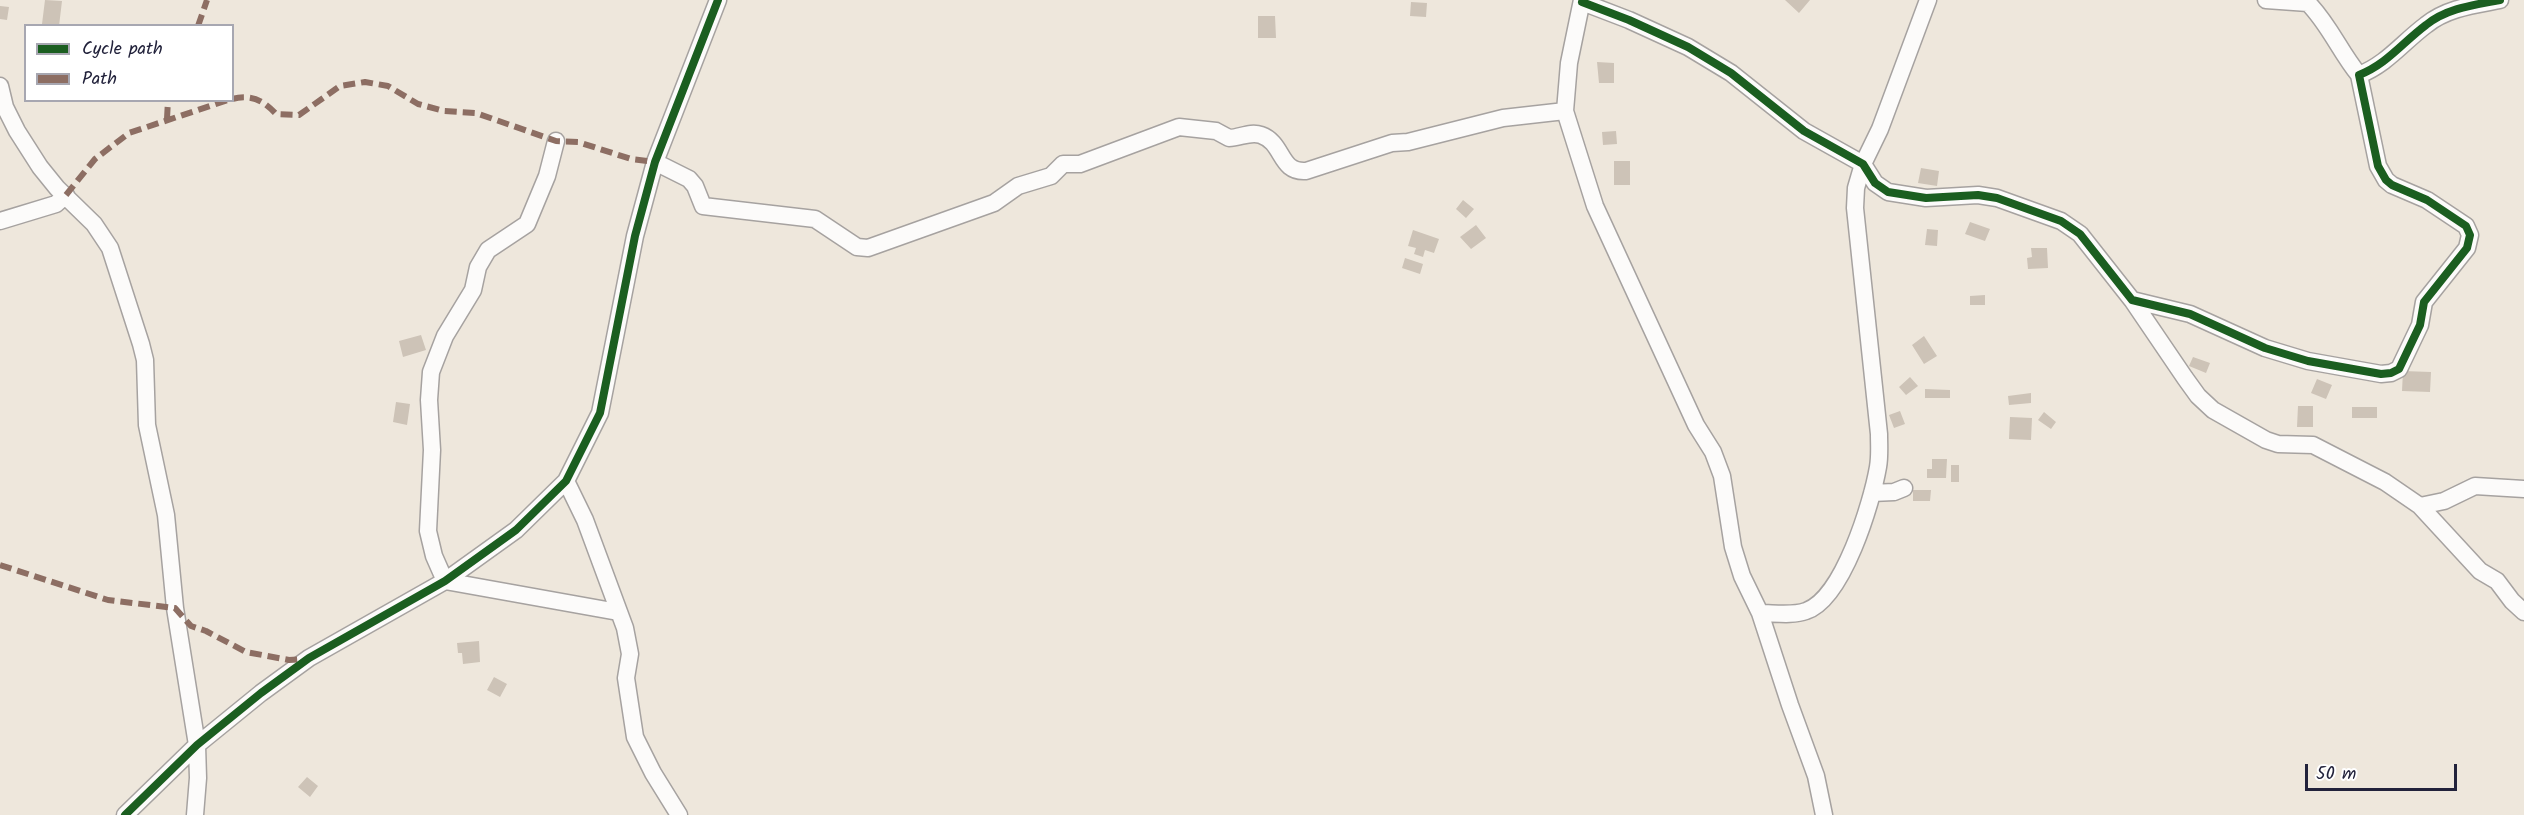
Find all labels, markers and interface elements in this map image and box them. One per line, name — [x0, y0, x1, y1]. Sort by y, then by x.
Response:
legend — [24, 24, 234, 102]
text: Cycle path — [82, 35, 163, 64]
text: Path — [82, 65, 117, 94]
scale bar — [2308, 752, 2460, 790]
text: 50 m — [2316, 760, 2356, 789]

